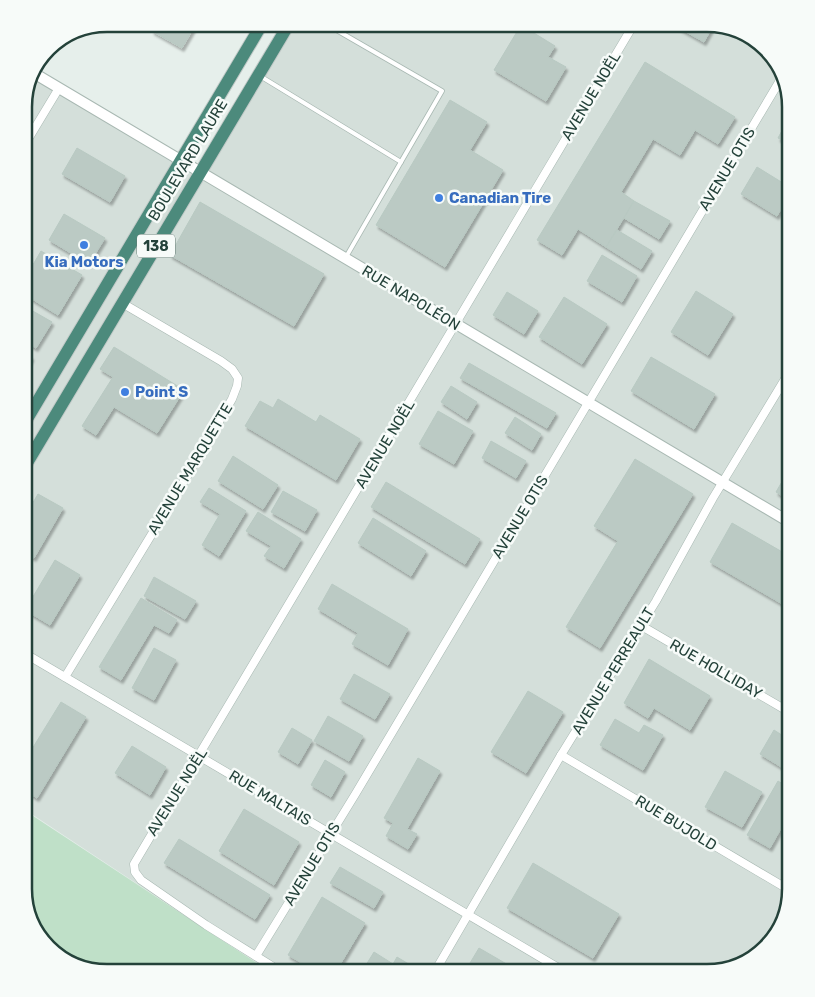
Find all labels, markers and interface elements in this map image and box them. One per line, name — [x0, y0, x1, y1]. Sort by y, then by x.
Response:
street label: AVENUE NOËL — [558, 48, 625, 144]
street label: BOULEVARD LAURE — [145, 96, 231, 224]
street label: AVENUE OTIS — [695, 124, 759, 214]
place label: Canadian Tire — [449, 189, 551, 207]
marker: Canadian Tire — [433, 192, 445, 204]
road number: 138 — [137, 235, 175, 258]
marker: Kia Motors — [78, 239, 90, 251]
place label: Kia Motors — [44, 253, 124, 271]
street label: RUE NAPOLÉON — [359, 262, 463, 334]
place label: Point S — [135, 383, 188, 401]
marker: Point S — [119, 386, 131, 398]
street label: AVENUE NOËL — [352, 396, 419, 492]
street label: AVENUE MARQUETTE — [144, 400, 236, 538]
street label: AVENUE OTIS — [488, 472, 552, 562]
street label: AVENUE PERREAULT — [568, 604, 658, 738]
street label: RUE HOLLIDAY — [667, 635, 766, 703]
street label: AVENUE NOËL — [143, 744, 211, 839]
street label: RUE MALTAIS — [226, 766, 314, 830]
street label: RUE BUJOLD — [632, 792, 720, 854]
street label: AVENUE OTIS — [280, 819, 344, 909]

